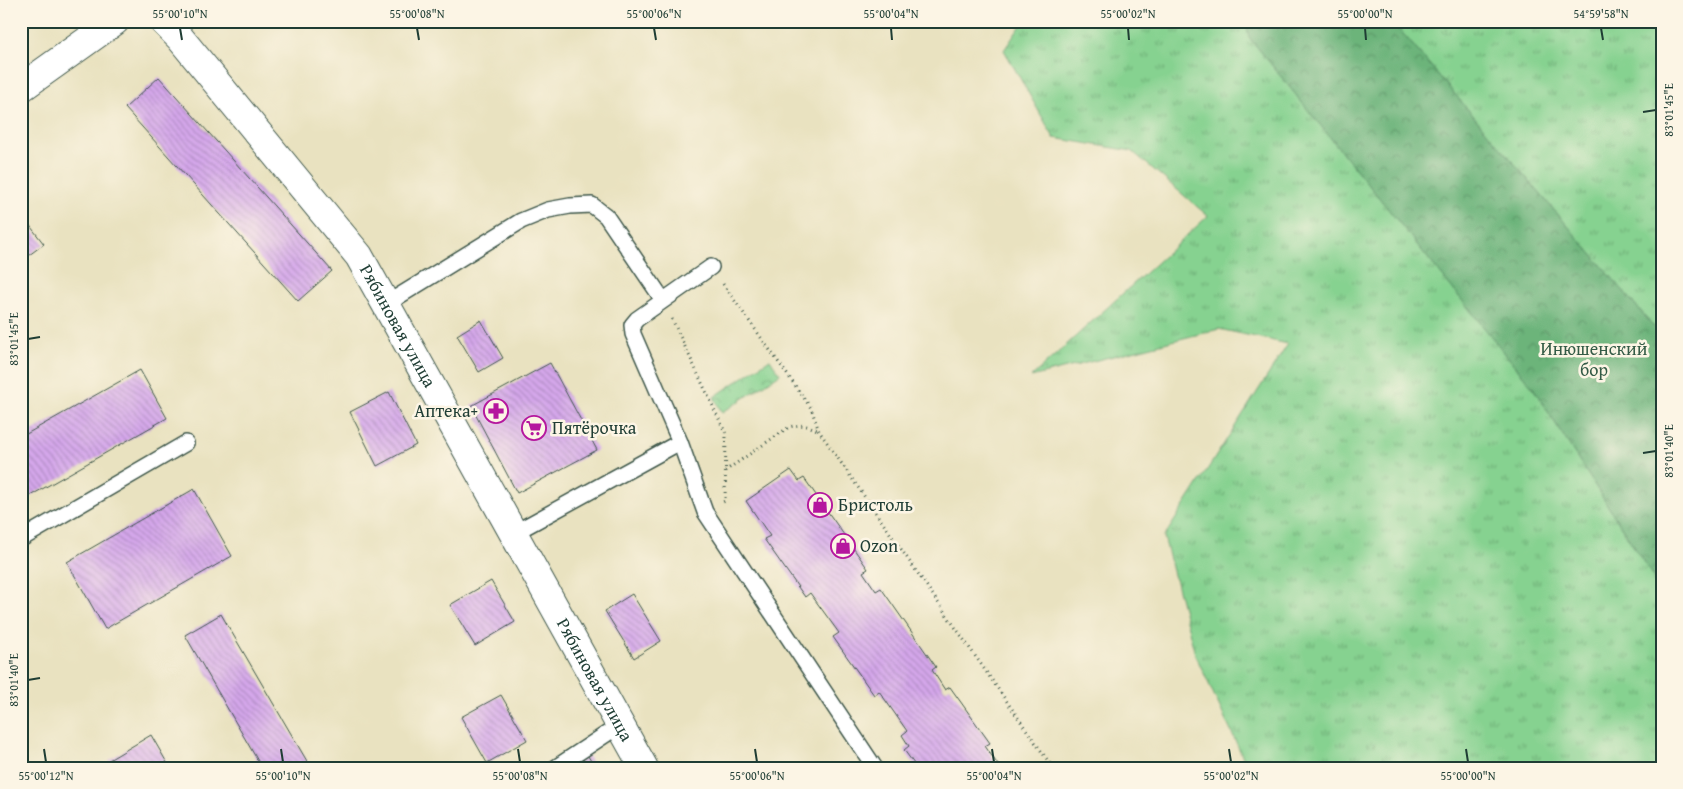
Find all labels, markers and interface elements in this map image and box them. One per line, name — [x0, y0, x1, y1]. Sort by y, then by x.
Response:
text: 55°00'10"N — [152, 5, 208, 22]
text: 55°00'08"N — [389, 5, 445, 22]
text: 55°00'06"N — [626, 5, 682, 22]
text: 55°00'04"N — [863, 5, 919, 22]
text: 55°00'02"N — [1100, 5, 1156, 22]
text: 55°00'00"N — [1337, 5, 1393, 22]
text: 54°59'58"N — [1573, 5, 1629, 22]
text: 83°01'45"E — [1660, 83, 1677, 137]
street label: Рябиновая улица — [353, 259, 444, 393]
text: 83°01'45"E — [5, 312, 22, 366]
park label: Инюшенский бор — [1541, 335, 1648, 383]
place label: Аптека+ — [414, 397, 478, 424]
pharmacy icon: Аптека+ — [483, 398, 509, 424]
place label: Пятёрочка — [552, 414, 637, 441]
supermarket icon: Пятёрочка — [521, 415, 547, 441]
text: 83°01'40"E — [1660, 424, 1677, 478]
place label: Бристоль — [838, 491, 913, 518]
shop icon: Бристоль — [807, 492, 833, 518]
place label: Ozon — [860, 532, 898, 559]
shop icon: Ozon — [830, 533, 856, 559]
street label: Рябиновая улица — [550, 613, 641, 746]
text: 83°01'40"E — [5, 653, 22, 707]
text: 55°00'12"N — [18, 767, 74, 784]
text: 55°00'10"N — [255, 767, 311, 784]
text: 55°00'08"N — [492, 767, 548, 784]
text: 55°00'06"N — [729, 767, 785, 784]
text: 55°00'04"N — [966, 767, 1022, 784]
text: 55°00'02"N — [1203, 767, 1259, 784]
text: 55°00'00"N — [1440, 767, 1496, 784]

